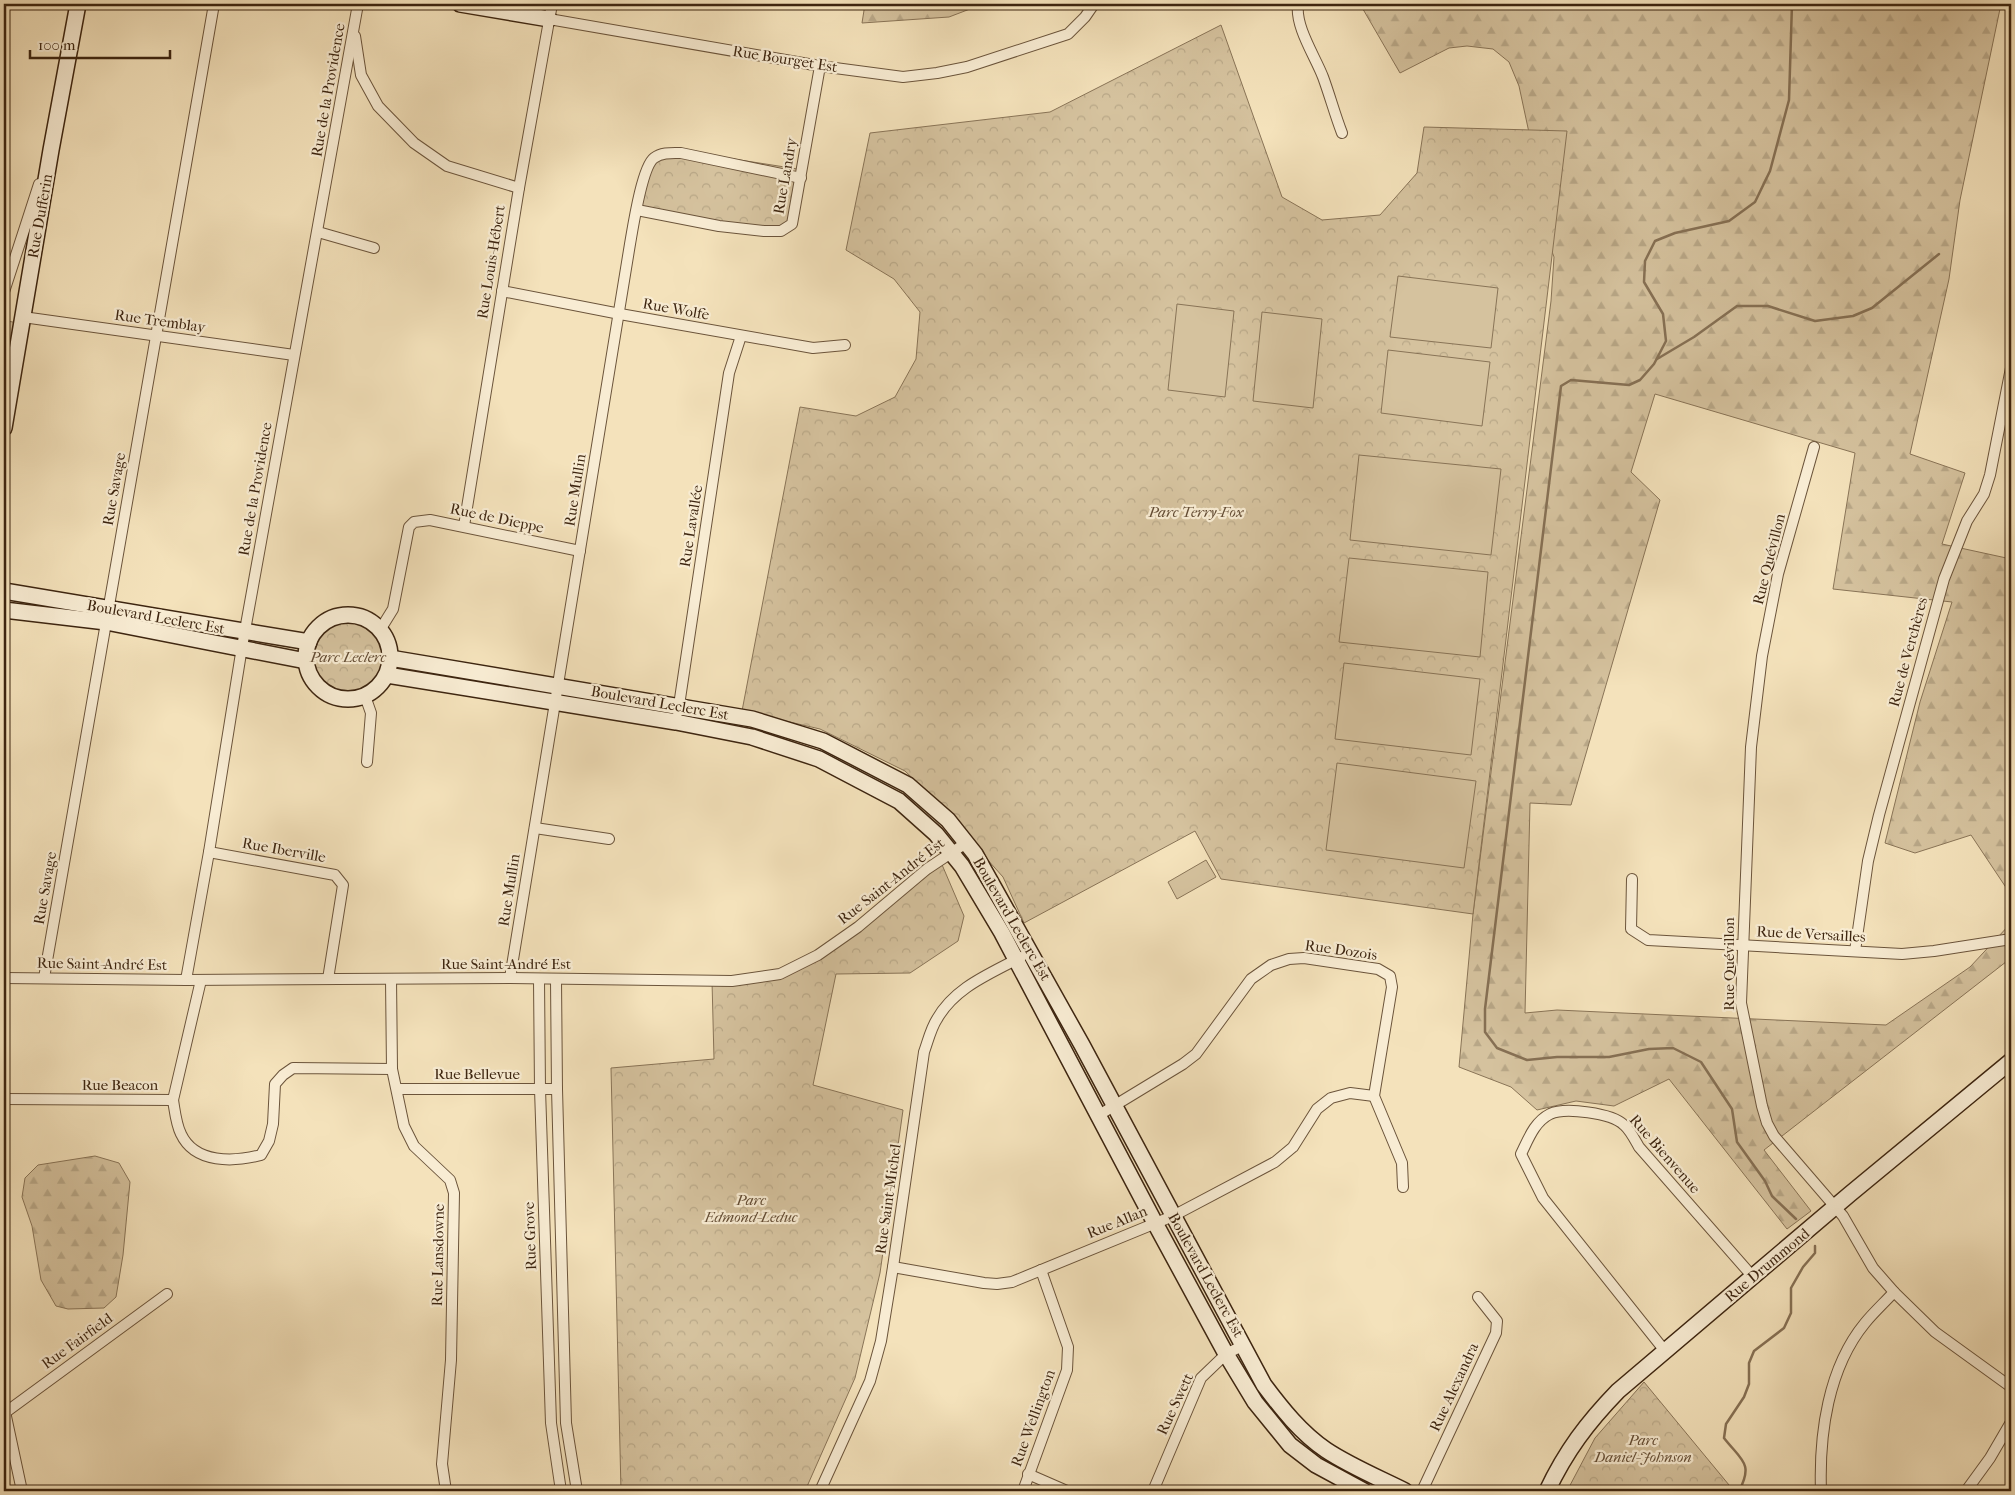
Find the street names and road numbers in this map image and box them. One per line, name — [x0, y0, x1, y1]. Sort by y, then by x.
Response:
street label: Rue de la Providence — [307, 21, 349, 158]
street label: Rue Bourget Est — [731, 42, 839, 76]
street label: Rue Landry — [769, 136, 801, 215]
street label: Rue Dufferin — [24, 172, 56, 260]
street label: Rue Louis-Hébert — [473, 203, 509, 320]
street label: Rue Wolfe — [641, 294, 711, 324]
street label: Rue Tremblay — [113, 306, 208, 336]
street label: Rue de la Providence — [234, 420, 276, 557]
street label: Rue Savage — [99, 451, 129, 527]
street label: Rue Mullin — [560, 452, 590, 528]
street label: Rue Lavallée — [676, 483, 706, 568]
street label: Rue de Dieppe — [448, 499, 546, 537]
street label: Rue Quévillon — [1749, 511, 1789, 606]
street label: Rue de Verchères — [1885, 595, 1931, 709]
street label: Boulevard Leclerc Est — [86, 596, 227, 638]
street label: Boulevard Leclerc Est — [590, 682, 731, 724]
street label: Rue Saint-André Est — [834, 833, 948, 928]
street label: Rue Iberville — [241, 834, 328, 866]
street label: Rue Savage — [30, 850, 60, 926]
street label: Rue Mullin — [494, 852, 524, 928]
street label: Boulevard Leclerc Est — [969, 854, 1055, 985]
street label: Rue Quévillon — [1720, 917, 1738, 1011]
street label: Rue de Versailles — [1756, 922, 1866, 946]
street label: Rue Dozois — [1304, 936, 1379, 964]
street label: Rue Saint-André Est — [37, 954, 168, 974]
street label: Rue Saint-André Est — [441, 955, 572, 973]
street label: Rue Bellevue — [434, 1065, 520, 1083]
street label: Rue Beacon — [82, 1076, 159, 1094]
street label: Rue Bienvenue — [1626, 1111, 1705, 1198]
street label: Rue Saint-Michel — [871, 1143, 905, 1255]
street label: Rue Grove — [520, 1201, 540, 1271]
street label: Rue Allan — [1084, 1202, 1150, 1242]
street label: Rue Lansdowne — [428, 1203, 448, 1306]
street label: Boulevard Leclerc Est — [1164, 1210, 1248, 1341]
street label: Rue Drummond — [1721, 1224, 1814, 1306]
street label: Rue Fairfield — [38, 1309, 117, 1373]
street label: Rue Alexandra — [1426, 1339, 1483, 1434]
street label: Rue Wellington — [1007, 1367, 1059, 1469]
street label: Rue Swett — [1153, 1370, 1197, 1438]

